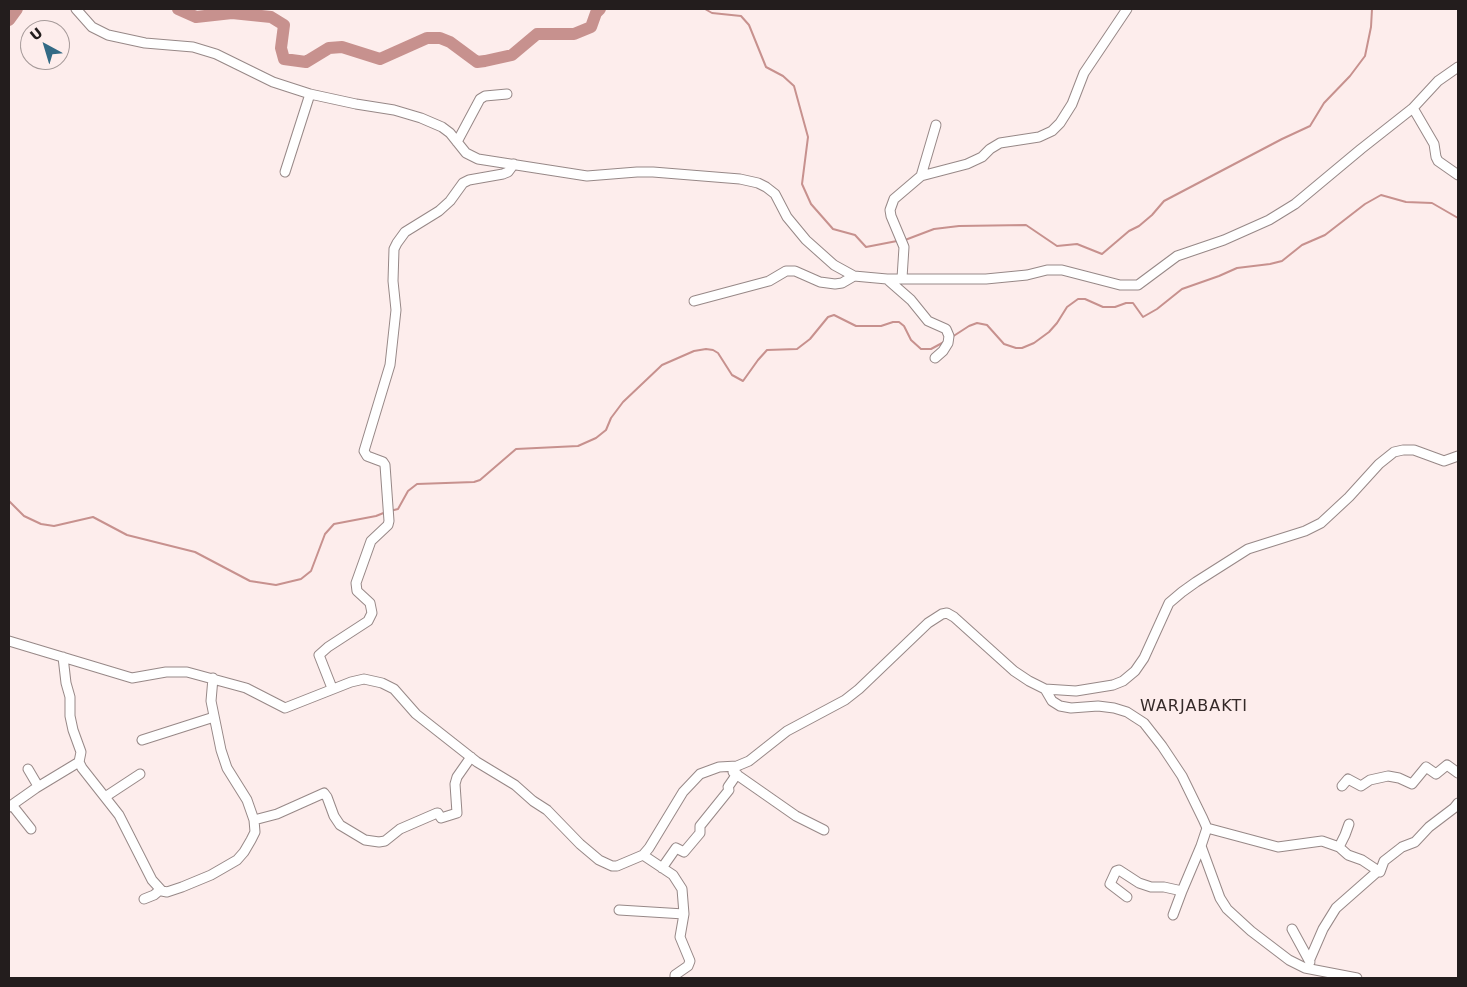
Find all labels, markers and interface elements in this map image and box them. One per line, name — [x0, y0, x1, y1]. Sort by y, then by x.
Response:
north arrow — [20, 20, 70, 70]
text: U — [27, 24, 46, 44]
district label: WARJABAKTI — [1139, 697, 1249, 717]

